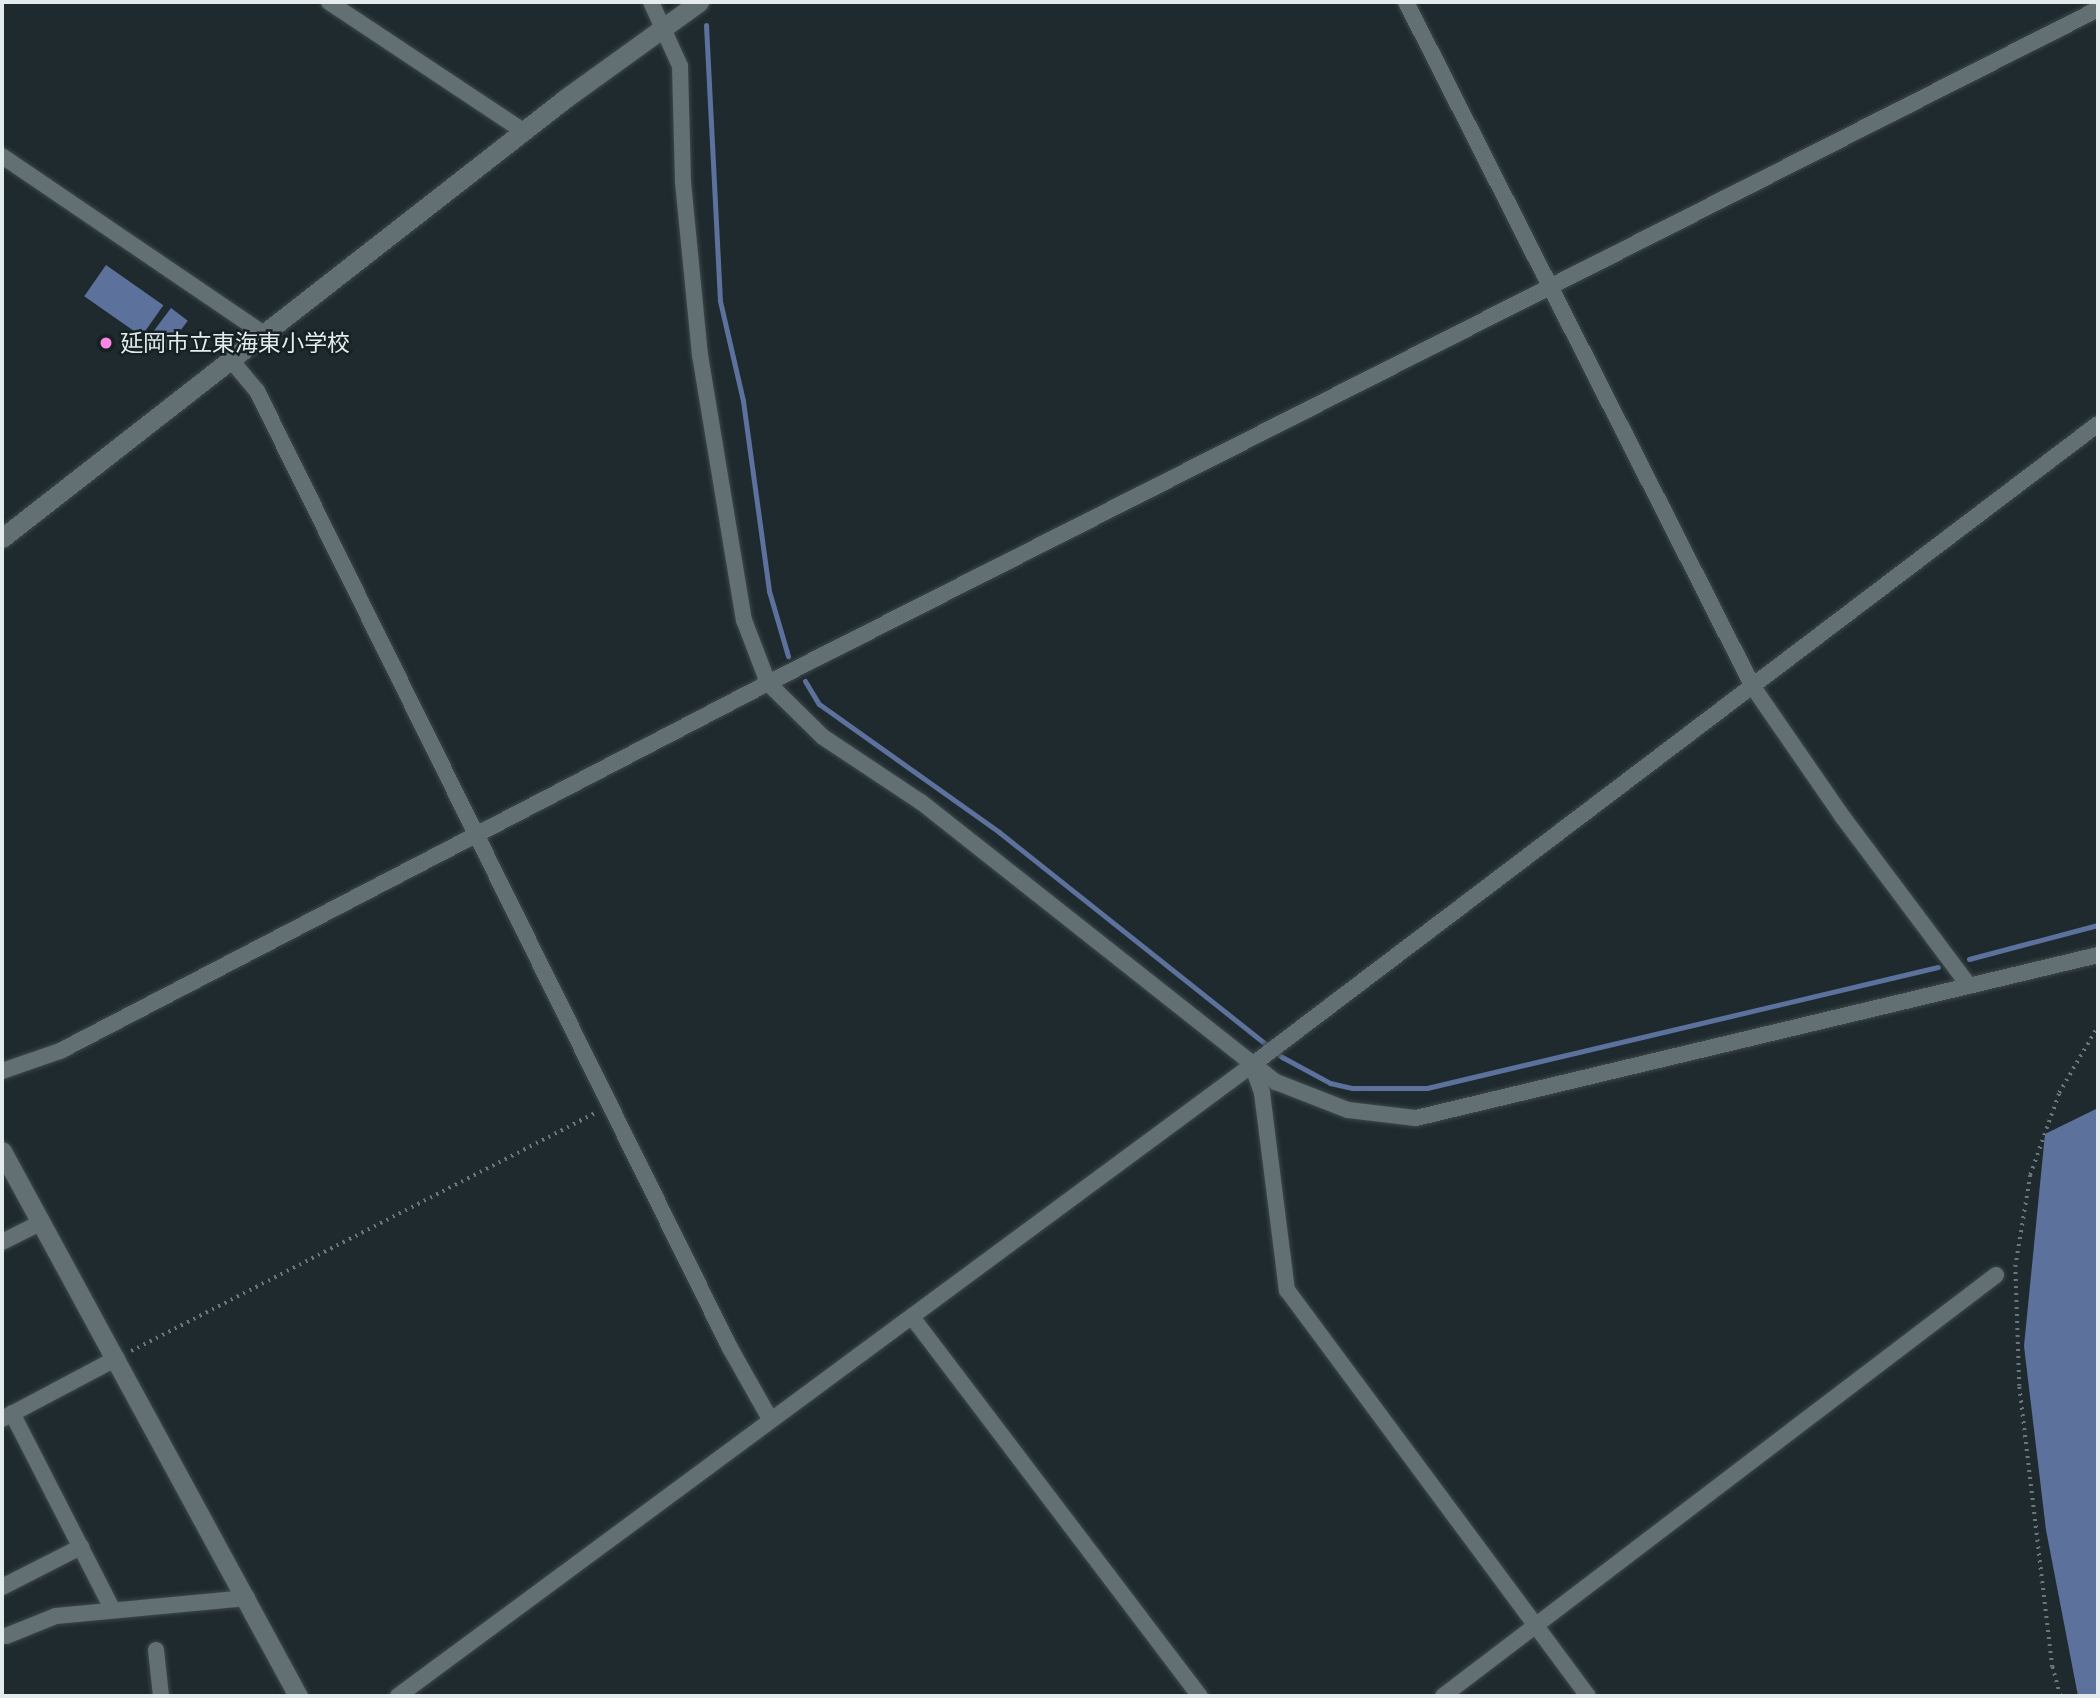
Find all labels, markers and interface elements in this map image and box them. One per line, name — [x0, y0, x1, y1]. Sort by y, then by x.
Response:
place label: 延岡市立東海東小学校 — [120, 329, 350, 357]
marker: 延岡市立東海東小学校 — [98, 335, 114, 351]

